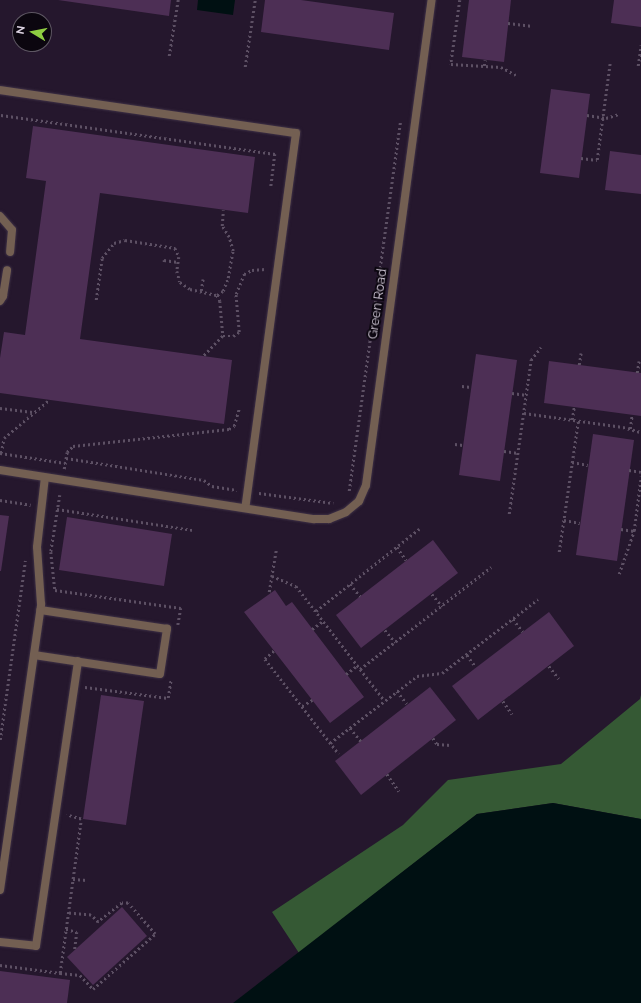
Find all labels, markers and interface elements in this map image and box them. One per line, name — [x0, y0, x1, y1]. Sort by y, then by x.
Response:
north arrow — [12, 12, 52, 52]
text: N — [14, 25, 28, 35]
street label: Green Road — [365, 268, 391, 340]

